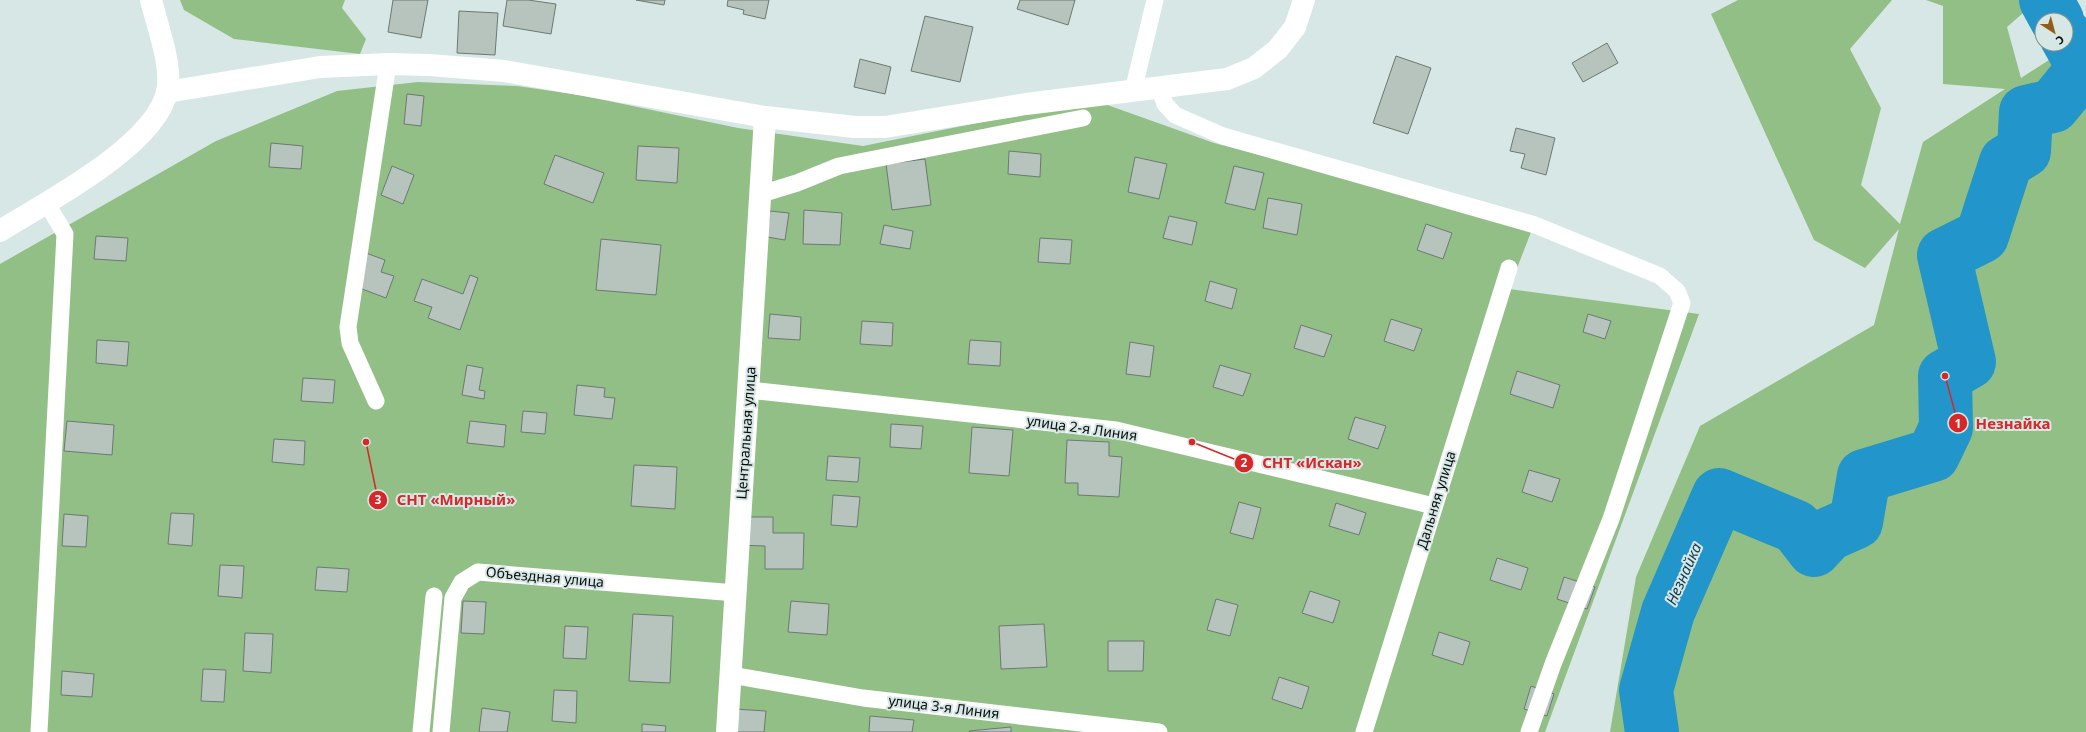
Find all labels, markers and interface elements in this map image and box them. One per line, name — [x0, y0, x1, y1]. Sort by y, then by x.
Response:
north arrow — [2034, 12, 2074, 52]
text: С — [2053, 32, 2067, 49]
street label: Центральная улица — [731, 366, 760, 500]
street label: улица 2-я Линия — [1026, 410, 1139, 445]
callout: Незнайка — [1948, 410, 2059, 437]
text: Незнайка — [1976, 413, 2050, 433]
text: 1 — [1955, 415, 1961, 432]
street label: Дальняя улица — [1412, 448, 1460, 551]
callout: СНТ «Искан» — [1234, 450, 1369, 477]
text: СНТ «Искан» — [1262, 452, 1362, 472]
text: 2 — [1241, 454, 1248, 471]
callout: СНТ «Мирный» — [368, 486, 523, 513]
text: СНТ «Мирный» — [397, 489, 515, 509]
text: 3 — [375, 491, 382, 508]
water label: Незнайка — [1661, 539, 1706, 608]
street label: Объездная улица — [485, 562, 605, 591]
street label: улица 3-я Линия — [888, 690, 1001, 723]

